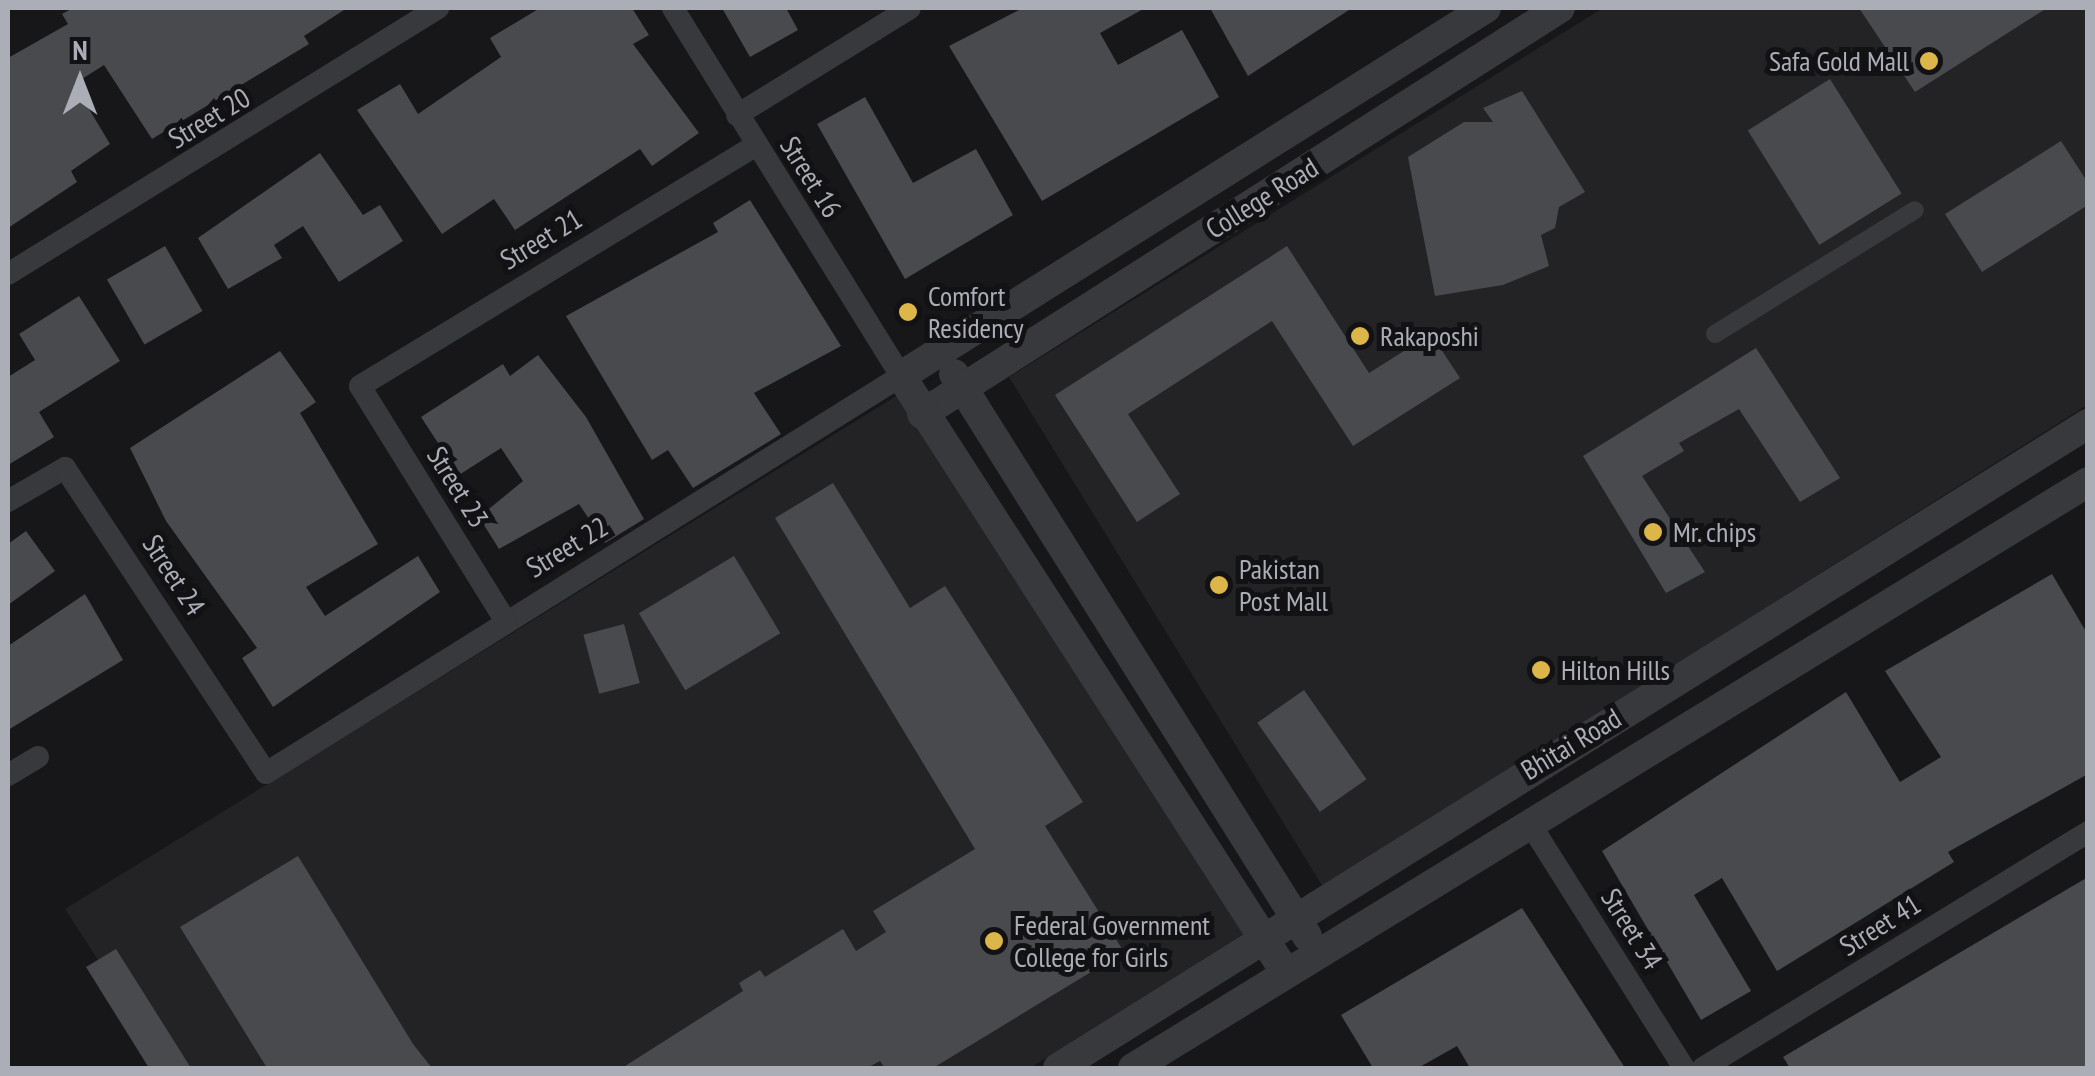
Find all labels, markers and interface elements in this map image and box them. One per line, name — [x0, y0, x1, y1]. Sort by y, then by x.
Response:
north arrow — [30, 30, 130, 130]
text: N — [72, 31, 88, 68]
place label: Safa Gold Mall — [1769, 44, 1909, 78]
marker: Safa Gold Mall — [1918, 50, 1940, 72]
street label: Street 20 — [162, 81, 256, 155]
street label: Street 16 — [773, 130, 849, 224]
street label: College Road — [1200, 150, 1324, 246]
street label: Street 21 — [494, 202, 588, 276]
place label: Comfort Residency — [928, 279, 1024, 345]
marker: Comfort Residency — [897, 301, 919, 323]
place label: Rakaposhi — [1380, 319, 1479, 353]
marker: Rakaposhi — [1349, 325, 1371, 347]
street label: Street 23 — [420, 440, 496, 534]
street label: Street 22 — [520, 510, 614, 584]
place label: Mr. chips — [1673, 515, 1758, 549]
marker: Mr. chips — [1642, 521, 1664, 543]
street label: Street 24 — [136, 528, 212, 622]
place label: Pakistan Post Mall — [1239, 552, 1328, 618]
marker: Pakistan Post Mall — [1208, 574, 1230, 596]
place label: Hilton Hills — [1561, 653, 1670, 687]
marker: Hilton Hills — [1530, 659, 1552, 681]
street label: Bhitai Road — [1515, 701, 1627, 787]
street label: Street 34 — [1594, 882, 1670, 976]
street label: Street 41 — [1833, 887, 1927, 963]
place label: Federal Government College for Girls — [1014, 908, 1210, 974]
marker: Federal Government College for Girls — [983, 930, 1005, 952]

